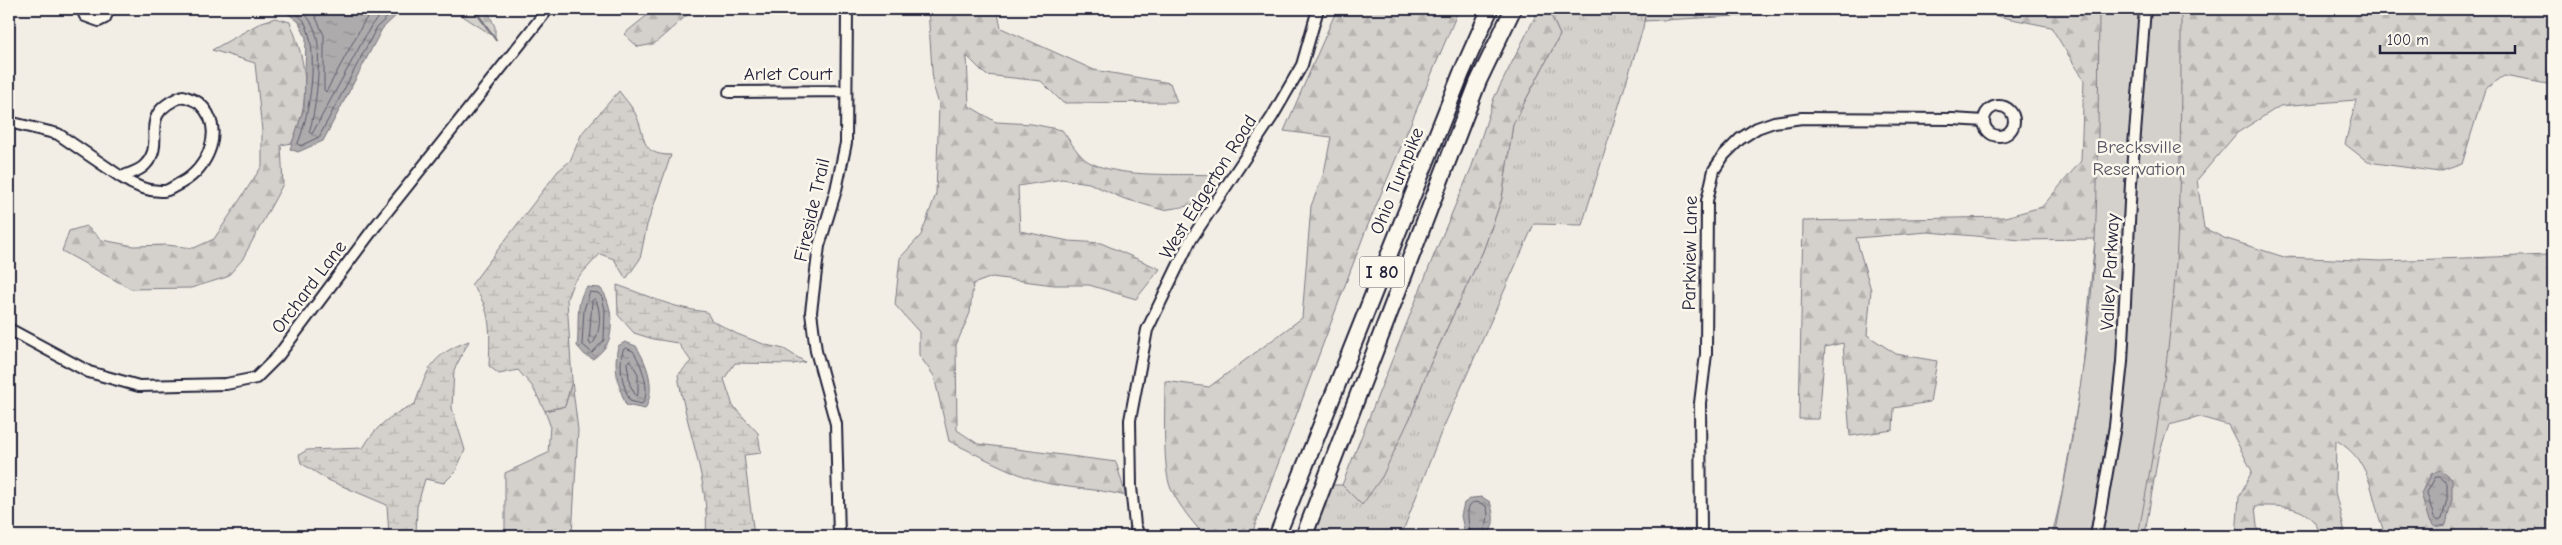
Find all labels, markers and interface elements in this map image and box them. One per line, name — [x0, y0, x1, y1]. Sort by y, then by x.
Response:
scale bar — [2380, 22, 2514, 54]
text: 100 m — [2387, 31, 2429, 49]
street label: Arlet Court — [744, 63, 833, 85]
street label: West Edgerton Road — [1155, 111, 1261, 263]
street label: Ohio Turnpike — [1366, 124, 1428, 238]
park label: Brecksville Reservation — [2092, 136, 2186, 180]
street label: Fireside Trail — [789, 156, 835, 264]
street label: Parkview Lane — [1678, 195, 1702, 311]
street label: Valley Parkway — [2096, 212, 2124, 331]
street label: Orchard Lane — [267, 236, 351, 338]
road number: I 80 — [1360, 256, 1404, 288]

